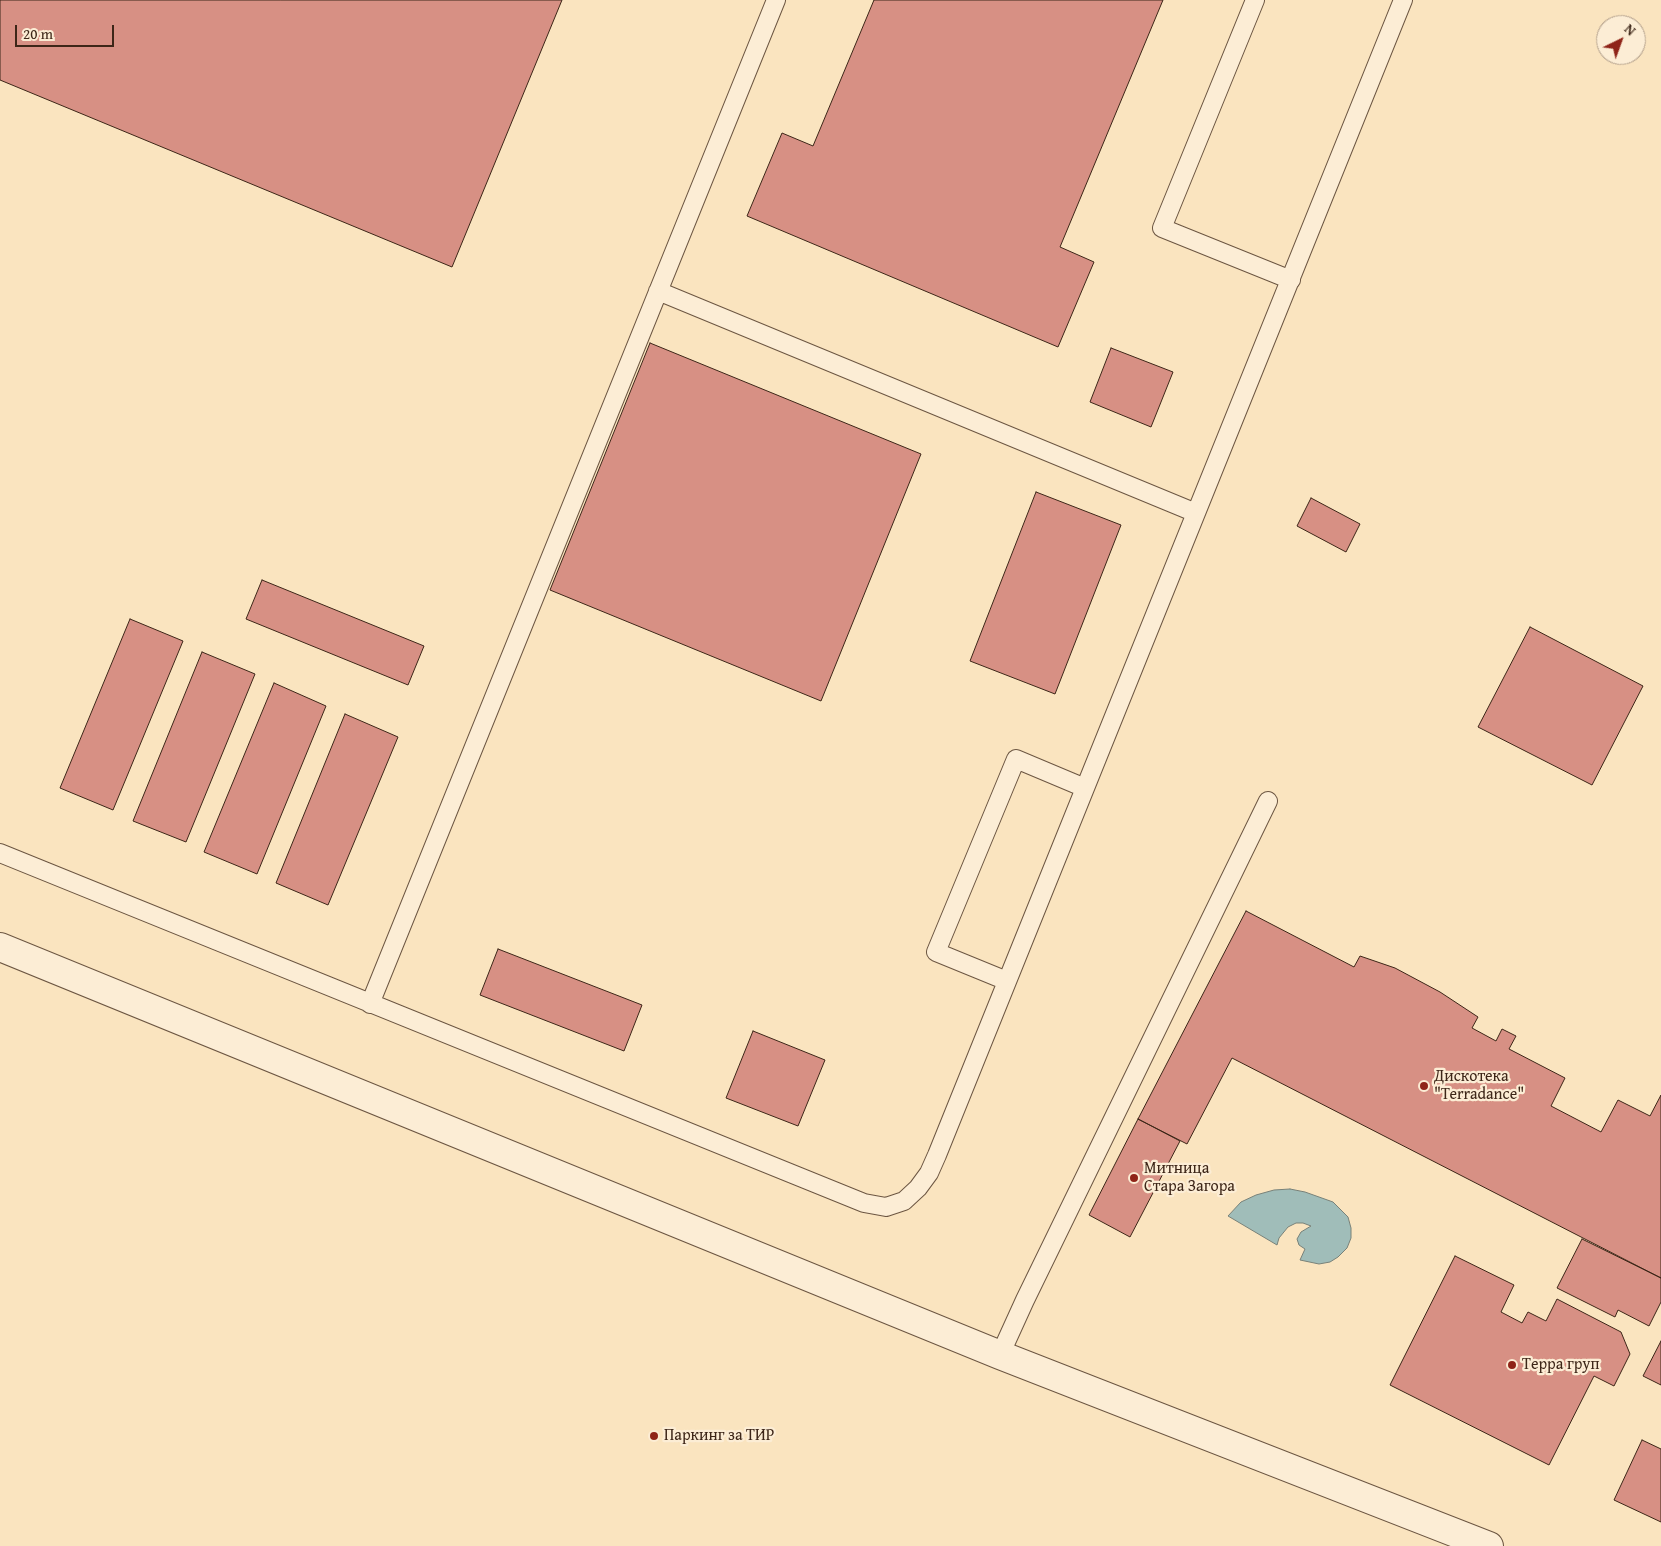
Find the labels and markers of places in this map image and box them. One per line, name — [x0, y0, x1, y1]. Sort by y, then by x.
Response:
place label: Дискотека "Terradance" — [1434, 1067, 1524, 1105]
marker: Дискотека "Terradance" — [1418, 1080, 1430, 1092]
place label: Митница Стара Загора — [1144, 1159, 1235, 1197]
marker: Митница Стара Загора — [1128, 1172, 1140, 1184]
place label: Терра груп — [1522, 1355, 1599, 1375]
marker: Терра груп — [1506, 1359, 1518, 1371]
place label: Паркинг за ТИР — [664, 1426, 774, 1446]
marker: Паркинг за ТИР — [648, 1430, 660, 1442]

